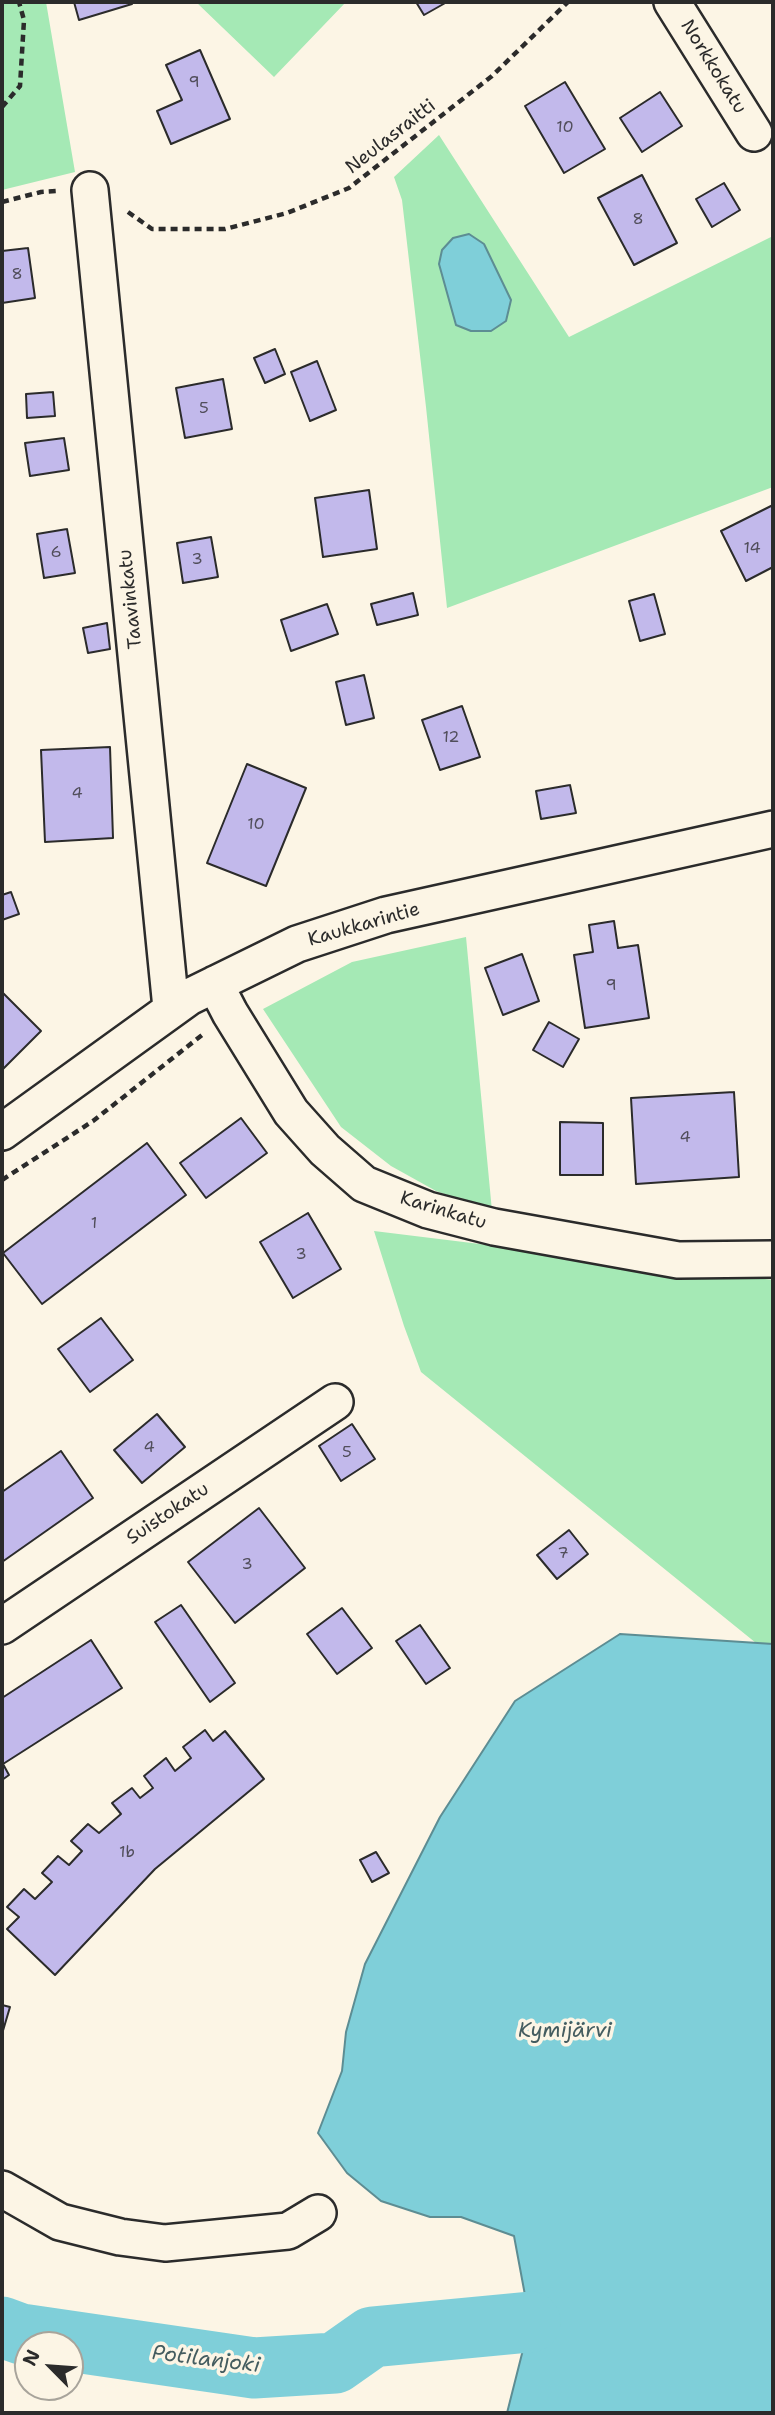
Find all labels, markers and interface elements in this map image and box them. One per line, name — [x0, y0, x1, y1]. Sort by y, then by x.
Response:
street label: Norkkokatu — [675, 16, 751, 118]
house number: 9 — [188, 73, 200, 93]
street label: Neulasraitti — [341, 95, 441, 179]
house number: 10 — [556, 118, 574, 138]
house number: 8 — [632, 210, 644, 230]
house number: 8 — [11, 265, 23, 285]
house number: 5 — [199, 399, 209, 419]
house number: 14 — [743, 539, 761, 559]
house number: 6 — [50, 543, 62, 563]
street label: Taavinkatu — [114, 548, 148, 650]
house number: 3 — [191, 550, 203, 570]
house number: 12 — [442, 728, 460, 748]
house number: 4 — [71, 784, 83, 804]
house number: 10 — [247, 815, 265, 835]
street label: Kaukkarintie — [305, 898, 423, 952]
house number: 9 — [605, 976, 617, 996]
house number: 4 — [679, 1128, 691, 1148]
street label: Karinkatu — [397, 1187, 489, 1235]
house number: 1 — [91, 1214, 97, 1234]
house number: 3 — [295, 1245, 307, 1265]
house number: 4 — [143, 1438, 155, 1458]
house number: 5 — [342, 1443, 352, 1463]
street label: Suistokatu — [122, 1478, 214, 1550]
house number: 7 — [557, 1544, 569, 1564]
house number: 3 — [241, 1555, 253, 1575]
house number: 1b — [119, 1843, 135, 1863]
water label: Kymijärvi — [518, 2019, 612, 2045]
north arrow — [14, 2331, 84, 2401]
water label: Potilanjoki — [151, 2341, 261, 2379]
text: N — [17, 2346, 46, 2370]

